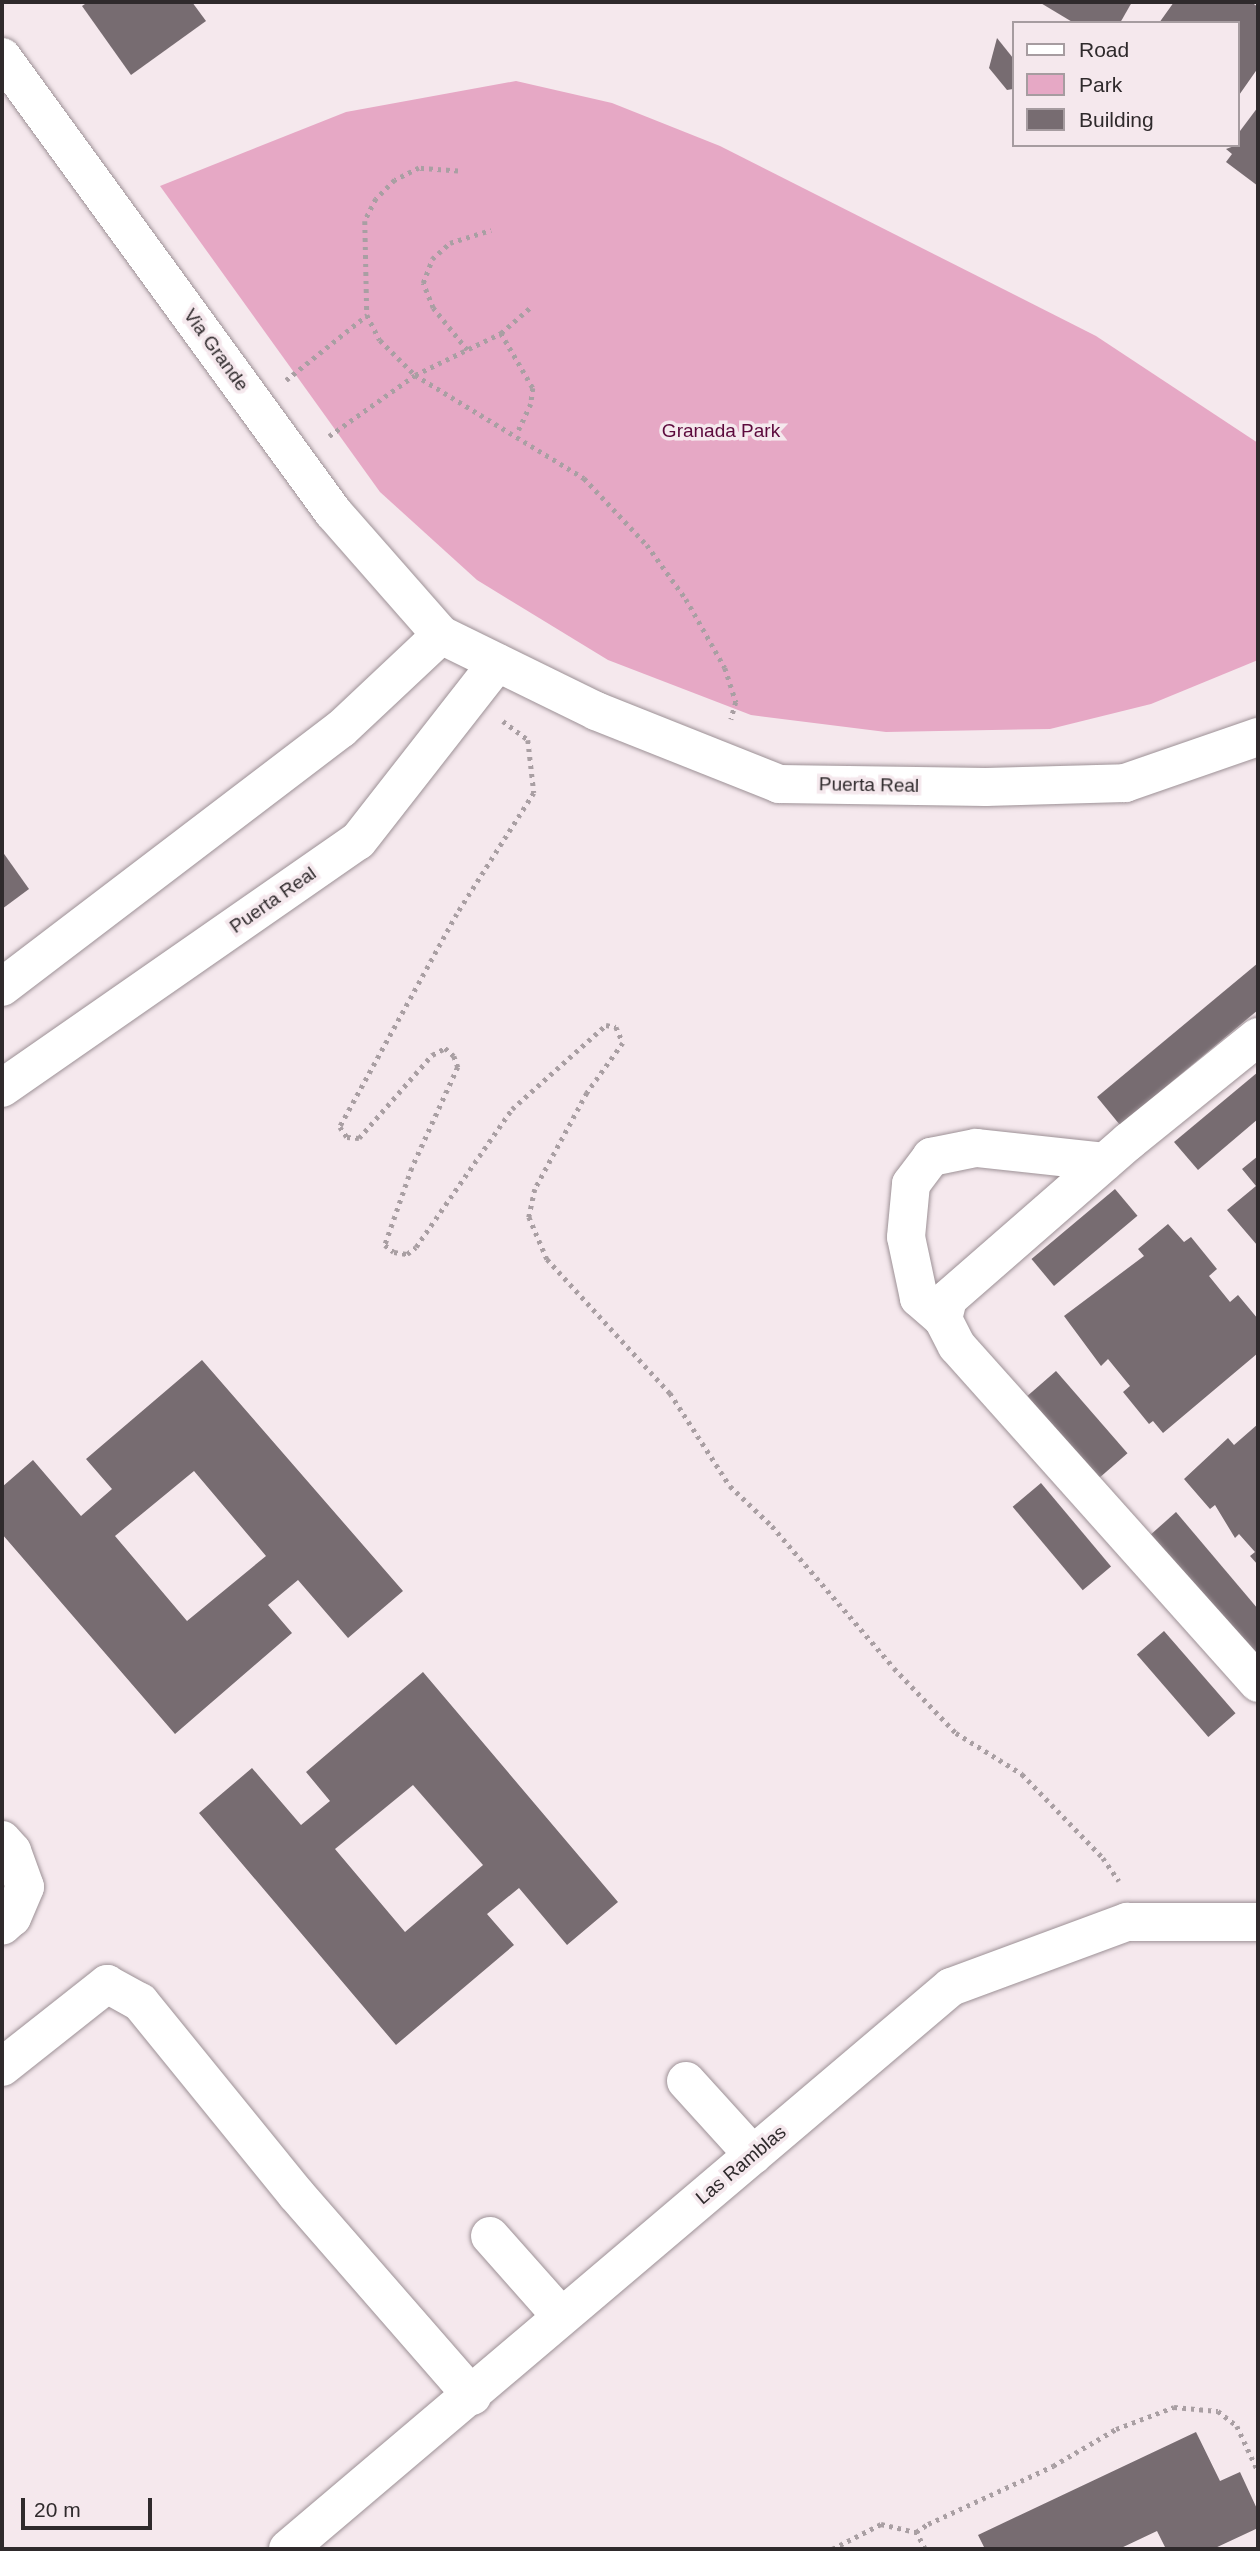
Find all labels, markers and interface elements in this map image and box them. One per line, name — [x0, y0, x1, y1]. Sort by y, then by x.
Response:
legend — [1012, 21, 1239, 147]
text: Road — [1079, 38, 1129, 61]
text: Park — [1079, 73, 1122, 96]
text: Building — [1079, 108, 1154, 131]
street label: Via Grande — [179, 305, 253, 395]
park label: Granada Park — [662, 420, 780, 442]
street label: Puerta Real — [819, 773, 919, 797]
street label: Puerta Real — [225, 862, 321, 938]
street label: Las Ramblas — [691, 2121, 791, 2209]
scale bar — [24, 2484, 156, 2528]
text: 20 m — [34, 2498, 81, 2521]

